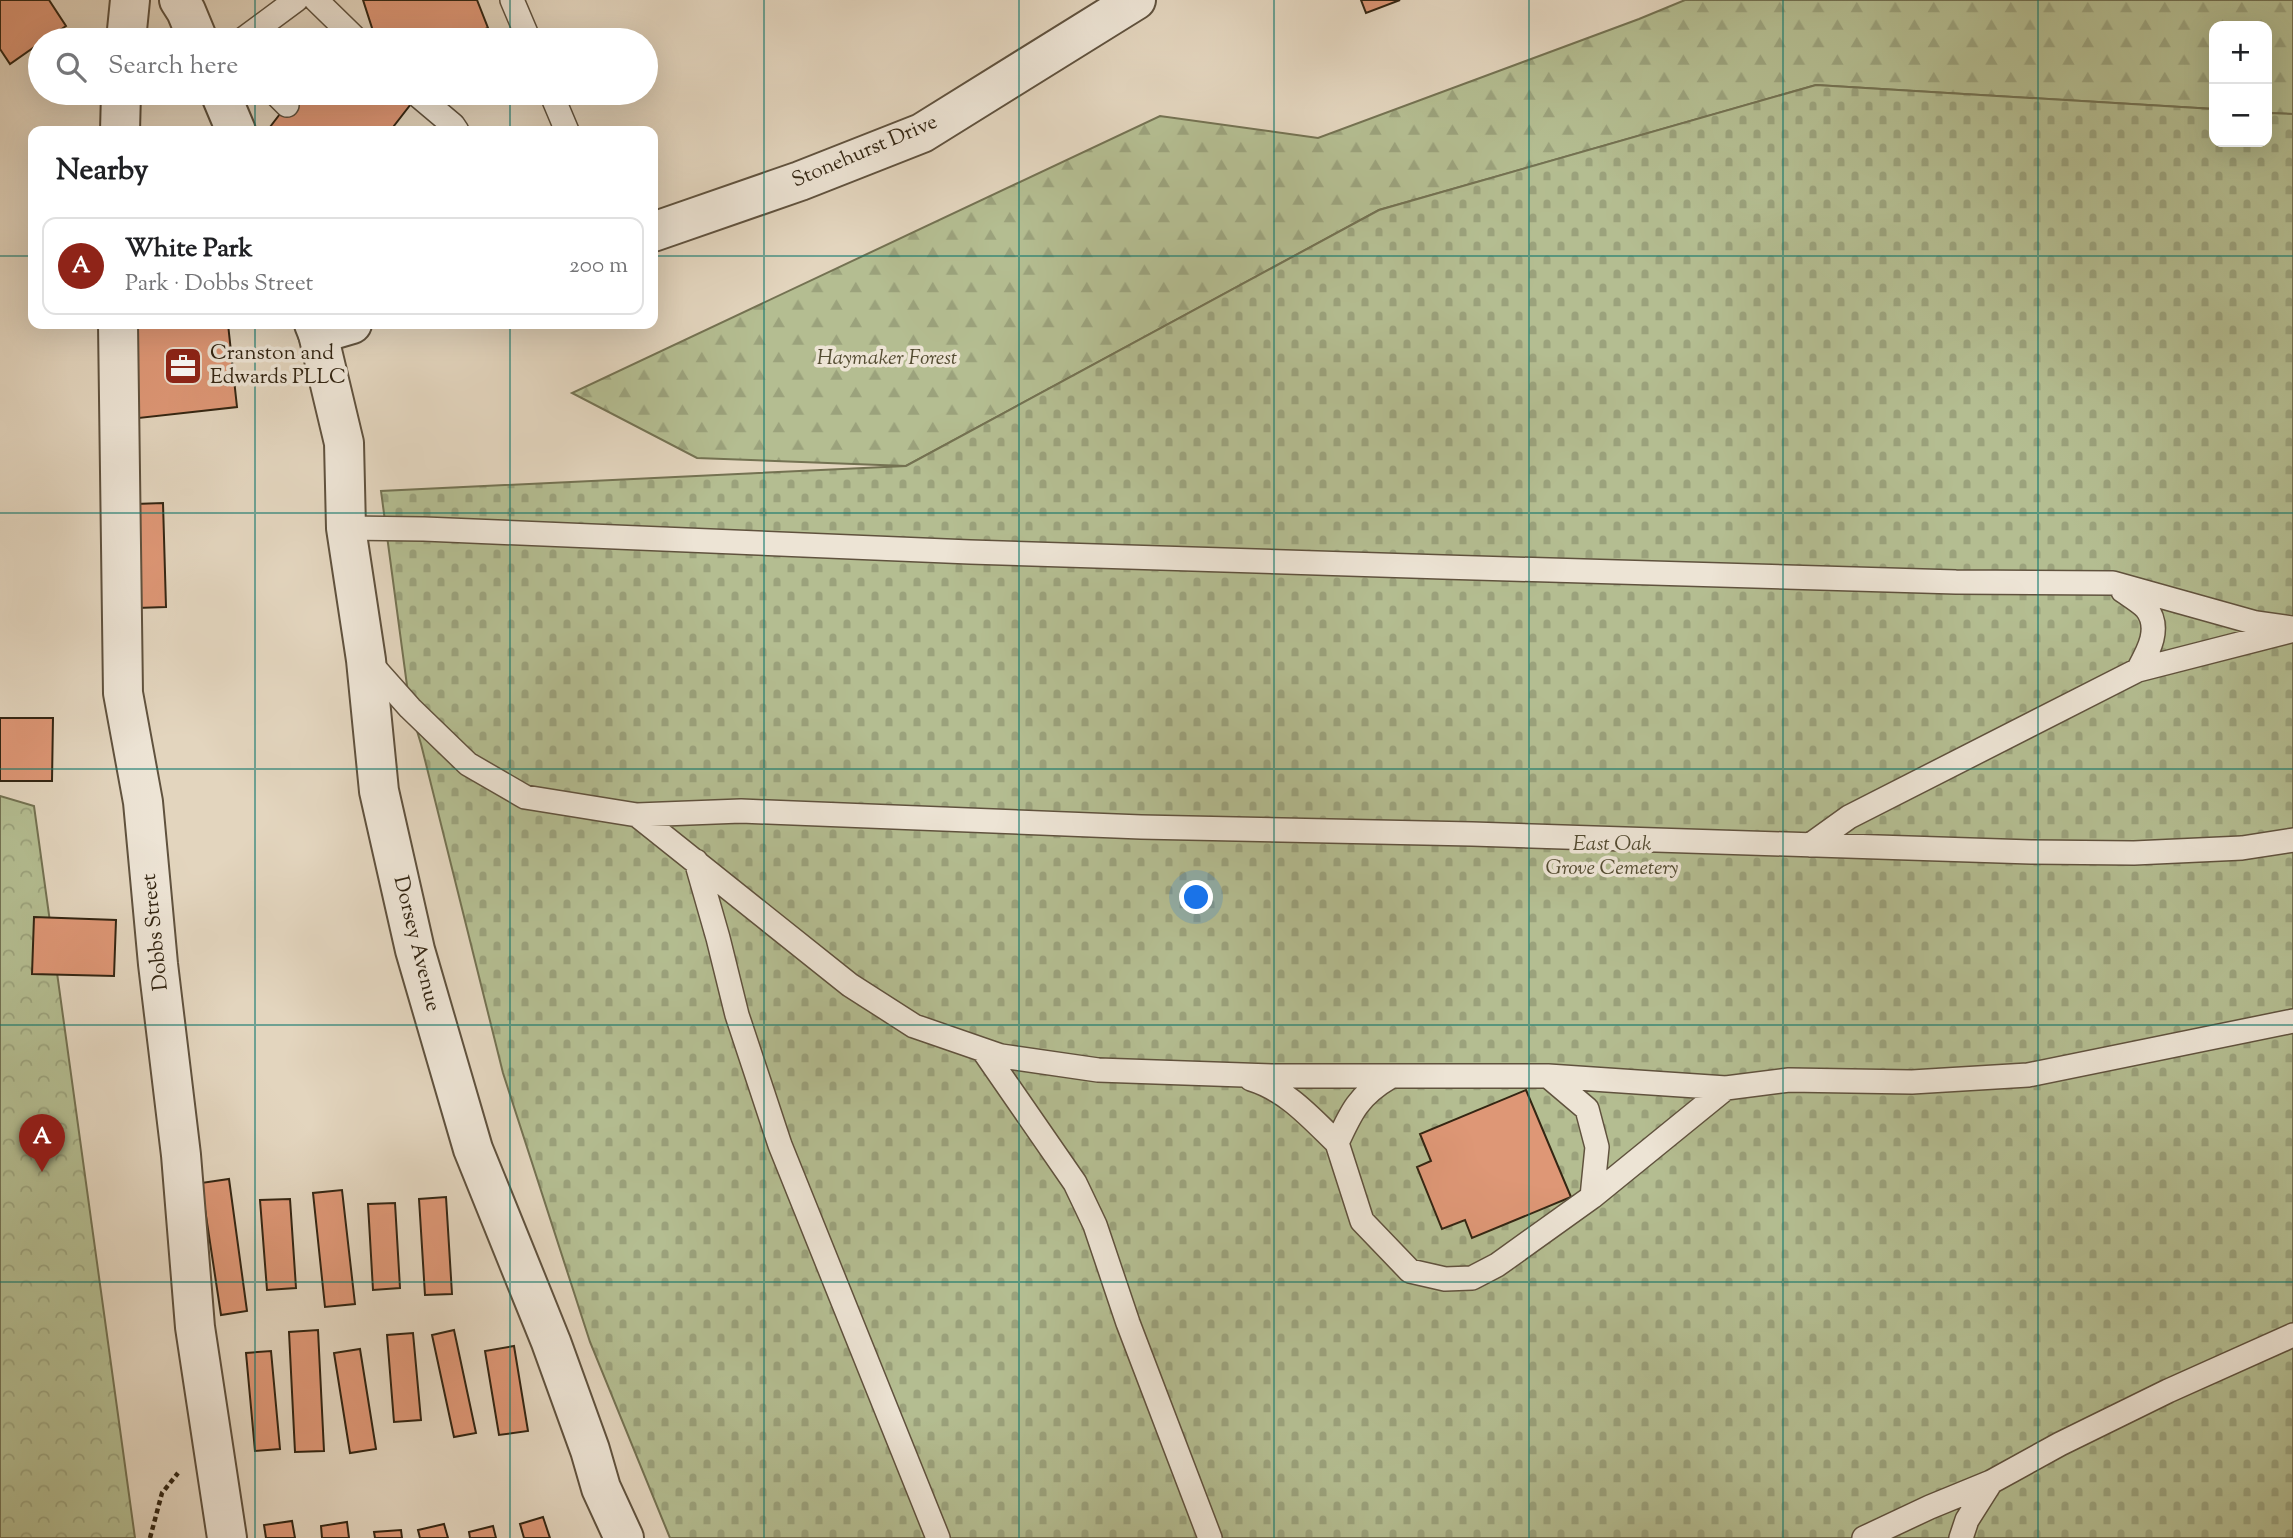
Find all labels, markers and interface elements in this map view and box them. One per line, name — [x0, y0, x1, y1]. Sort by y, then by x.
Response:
map controls — [2209, 21, 2272, 147]
button: + — [2209, 21, 2272, 84]
search box — [28, 28, 658, 105]
icon: search — [52, 48, 90, 86]
text: Search here — [108, 48, 238, 85]
button: − — [2209, 84, 2272, 147]
street label: Stonehurst Drive — [788, 108, 942, 196]
text: Nearby — [56, 150, 148, 193]
text: White Park — [125, 231, 253, 268]
text: A — [72, 250, 90, 283]
text: 200 m — [569, 250, 628, 283]
text: Park · Dobbs Street — [125, 268, 313, 301]
place label: Cranston and Edwards PLLC — [210, 339, 346, 393]
park label: Haymaker Forest — [817, 344, 957, 374]
office icon: Cranston and Edwards PLLC — [162, 345, 204, 387]
park label: East Oak Grove Cemetery — [1546, 830, 1678, 884]
street label: Dobbs Street — [135, 872, 177, 992]
street label: Dorsey Avenue — [385, 873, 447, 1015]
your location — [1179, 880, 1213, 914]
pin: A — [19, 1114, 65, 1172]

